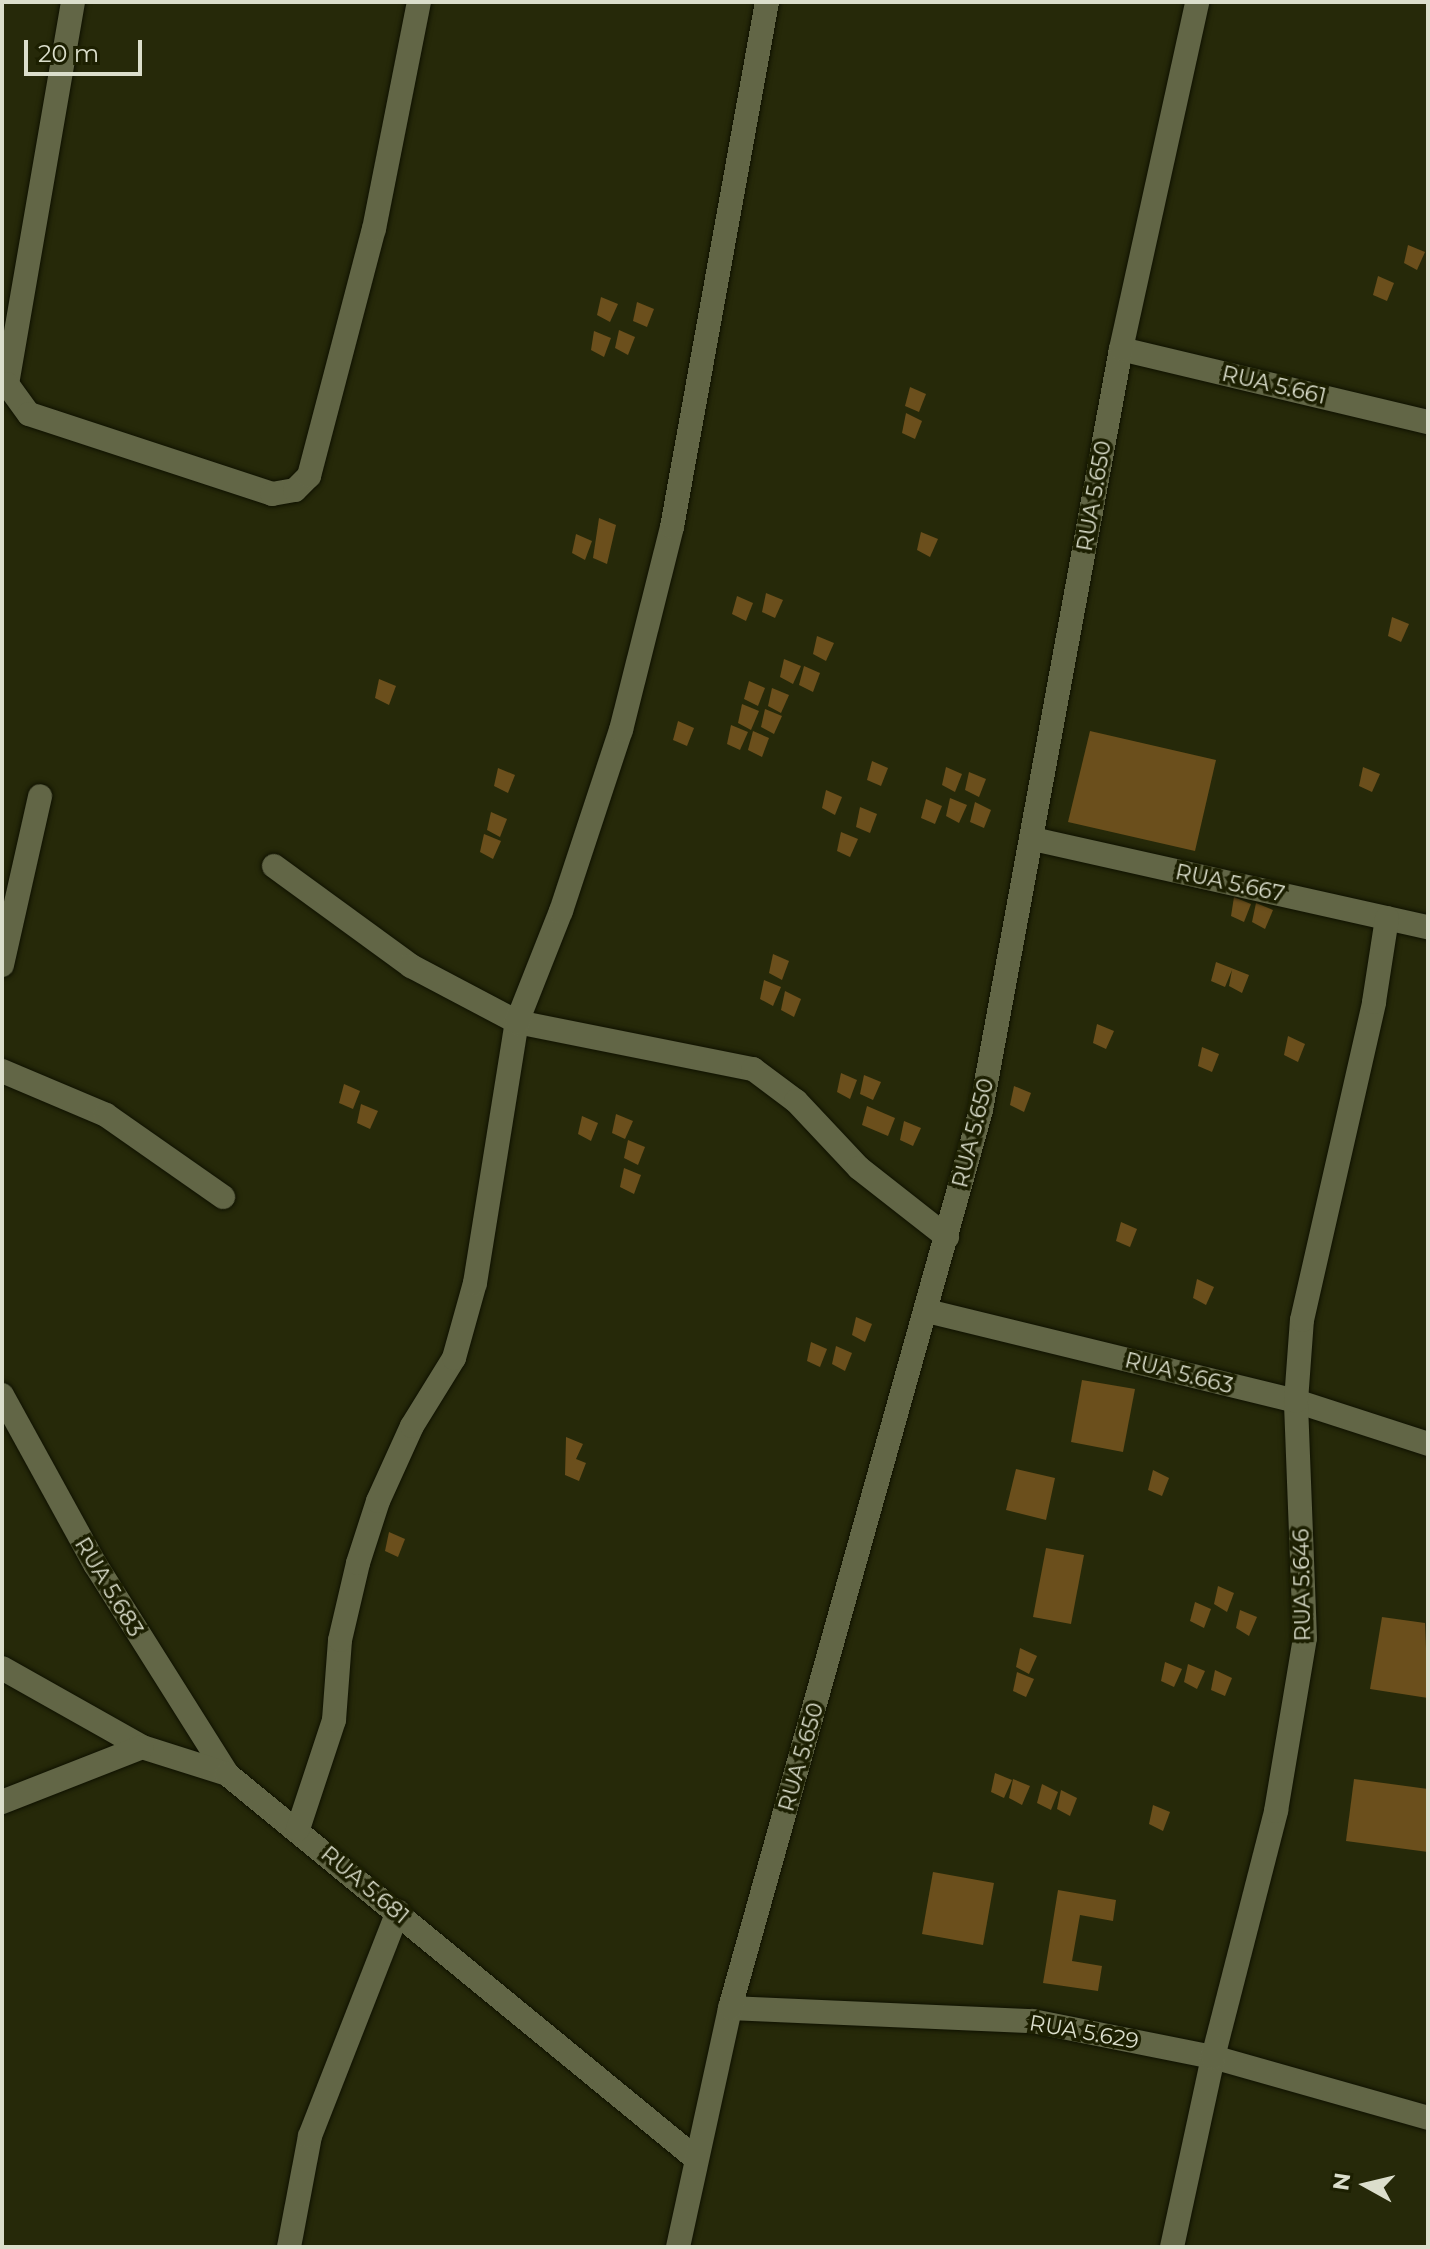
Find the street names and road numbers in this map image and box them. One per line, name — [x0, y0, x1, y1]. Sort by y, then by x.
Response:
street label: RUA 5.661 — [1219, 360, 1329, 410]
street label: RUA 5.650 — [1071, 439, 1117, 553]
street label: RUA 5.667 — [1173, 859, 1287, 907]
street label: RUA 5.650 — [947, 1076, 999, 1190]
street label: RUA 5.663 — [1122, 1347, 1236, 1399]
street label: RUA 5.646 — [1288, 1528, 1316, 1642]
street label: RUA 5.683 — [69, 1533, 149, 1641]
street label: RUA 5.650 — [773, 1700, 829, 1814]
street label: RUA 5.681 — [316, 1841, 414, 1929]
street label: RUA 5.629 — [1027, 2009, 1141, 2055]

